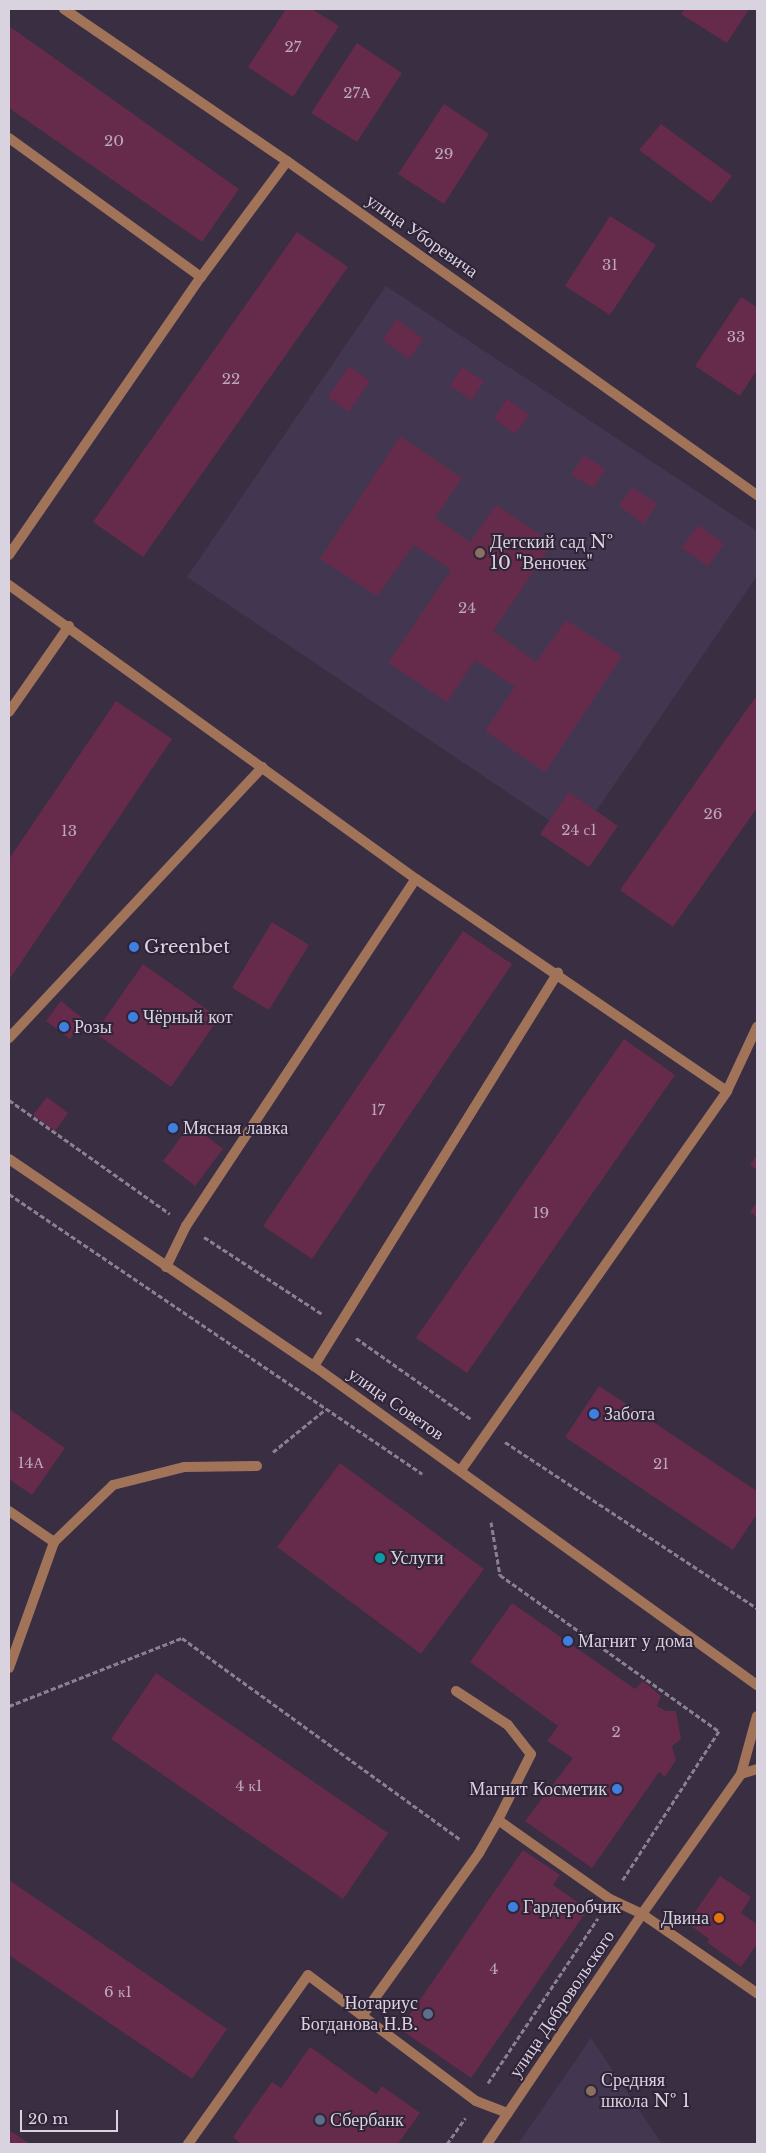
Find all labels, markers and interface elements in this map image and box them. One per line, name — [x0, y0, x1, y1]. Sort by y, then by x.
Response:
house number: 27 — [285, 38, 301, 56]
house number: 27А — [343, 84, 371, 102]
house number: 20 — [104, 132, 124, 150]
house number: 29 — [435, 145, 453, 163]
street label: улица Уборевича — [362, 189, 482, 283]
house number: 31 — [602, 256, 618, 274]
house number: 33 — [727, 328, 745, 346]
house number: 22 — [222, 370, 240, 388]
place label: Детский сад № 10 "Веночек" — [490, 532, 613, 574]
marker: Детский сад № 10 "Веночек" — [474, 547, 486, 559]
house number: 24 — [458, 599, 476, 617]
house number: 26 — [704, 805, 722, 823]
house number: 24 с1 — [561, 821, 597, 839]
house number: 13 — [61, 822, 77, 840]
place label: Greenbet — [144, 936, 230, 958]
marker: Greenbet — [128, 941, 140, 953]
place label: Чёрный кот — [143, 1006, 233, 1028]
marker: Чёрный кот — [127, 1011, 139, 1023]
place label: Розы — [74, 1016, 112, 1038]
marker: Розы — [58, 1021, 70, 1033]
house number: 17 — [371, 1101, 385, 1119]
place label: Мясная лавка — [183, 1117, 288, 1139]
marker: Мясная лавка — [167, 1122, 179, 1134]
house number: 19 — [533, 1204, 549, 1222]
street label: улица Советов — [344, 1363, 448, 1445]
place label: Забота — [604, 1403, 655, 1425]
marker: Забота — [588, 1408, 600, 1420]
house number: 14А — [18, 1454, 44, 1472]
house number: 21 — [653, 1455, 669, 1473]
place label: Услуги — [390, 1547, 444, 1569]
marker: Услуги — [374, 1552, 386, 1564]
place label: Магнит у дома — [578, 1630, 693, 1652]
marker: Магнит у дома — [562, 1635, 574, 1647]
house number: 2 — [611, 1723, 621, 1741]
house number: 4 к1 — [235, 1777, 263, 1795]
place label: Магнит Косметик — [469, 1778, 607, 1800]
marker: Магнит Косметик — [611, 1783, 623, 1795]
place label: Гардеробчик — [523, 1896, 621, 1918]
marker: Гардеробчик — [507, 1901, 519, 1913]
place label: Двина — [661, 1907, 709, 1929]
marker: Двина — [713, 1912, 725, 1924]
street label: улица Добровольского — [505, 1926, 619, 2082]
house number: 4 — [490, 1960, 498, 1978]
house number: 6 к1 — [104, 1983, 132, 2001]
place label: Нотариус Богданова Н.В. — [300, 1993, 418, 2036]
marker: Нотариус Богданова Н.В. — [422, 2008, 434, 2020]
place label: Средняя школа № 1 — [601, 2070, 690, 2112]
marker: Средняя школа № 1 — [585, 2085, 597, 2097]
scale bar — [22, 2100, 120, 2132]
text: 20 m — [28, 2109, 68, 2128]
place label: Сбербанк — [330, 2109, 404, 2131]
marker: Сбербанк — [314, 2114, 326, 2126]

